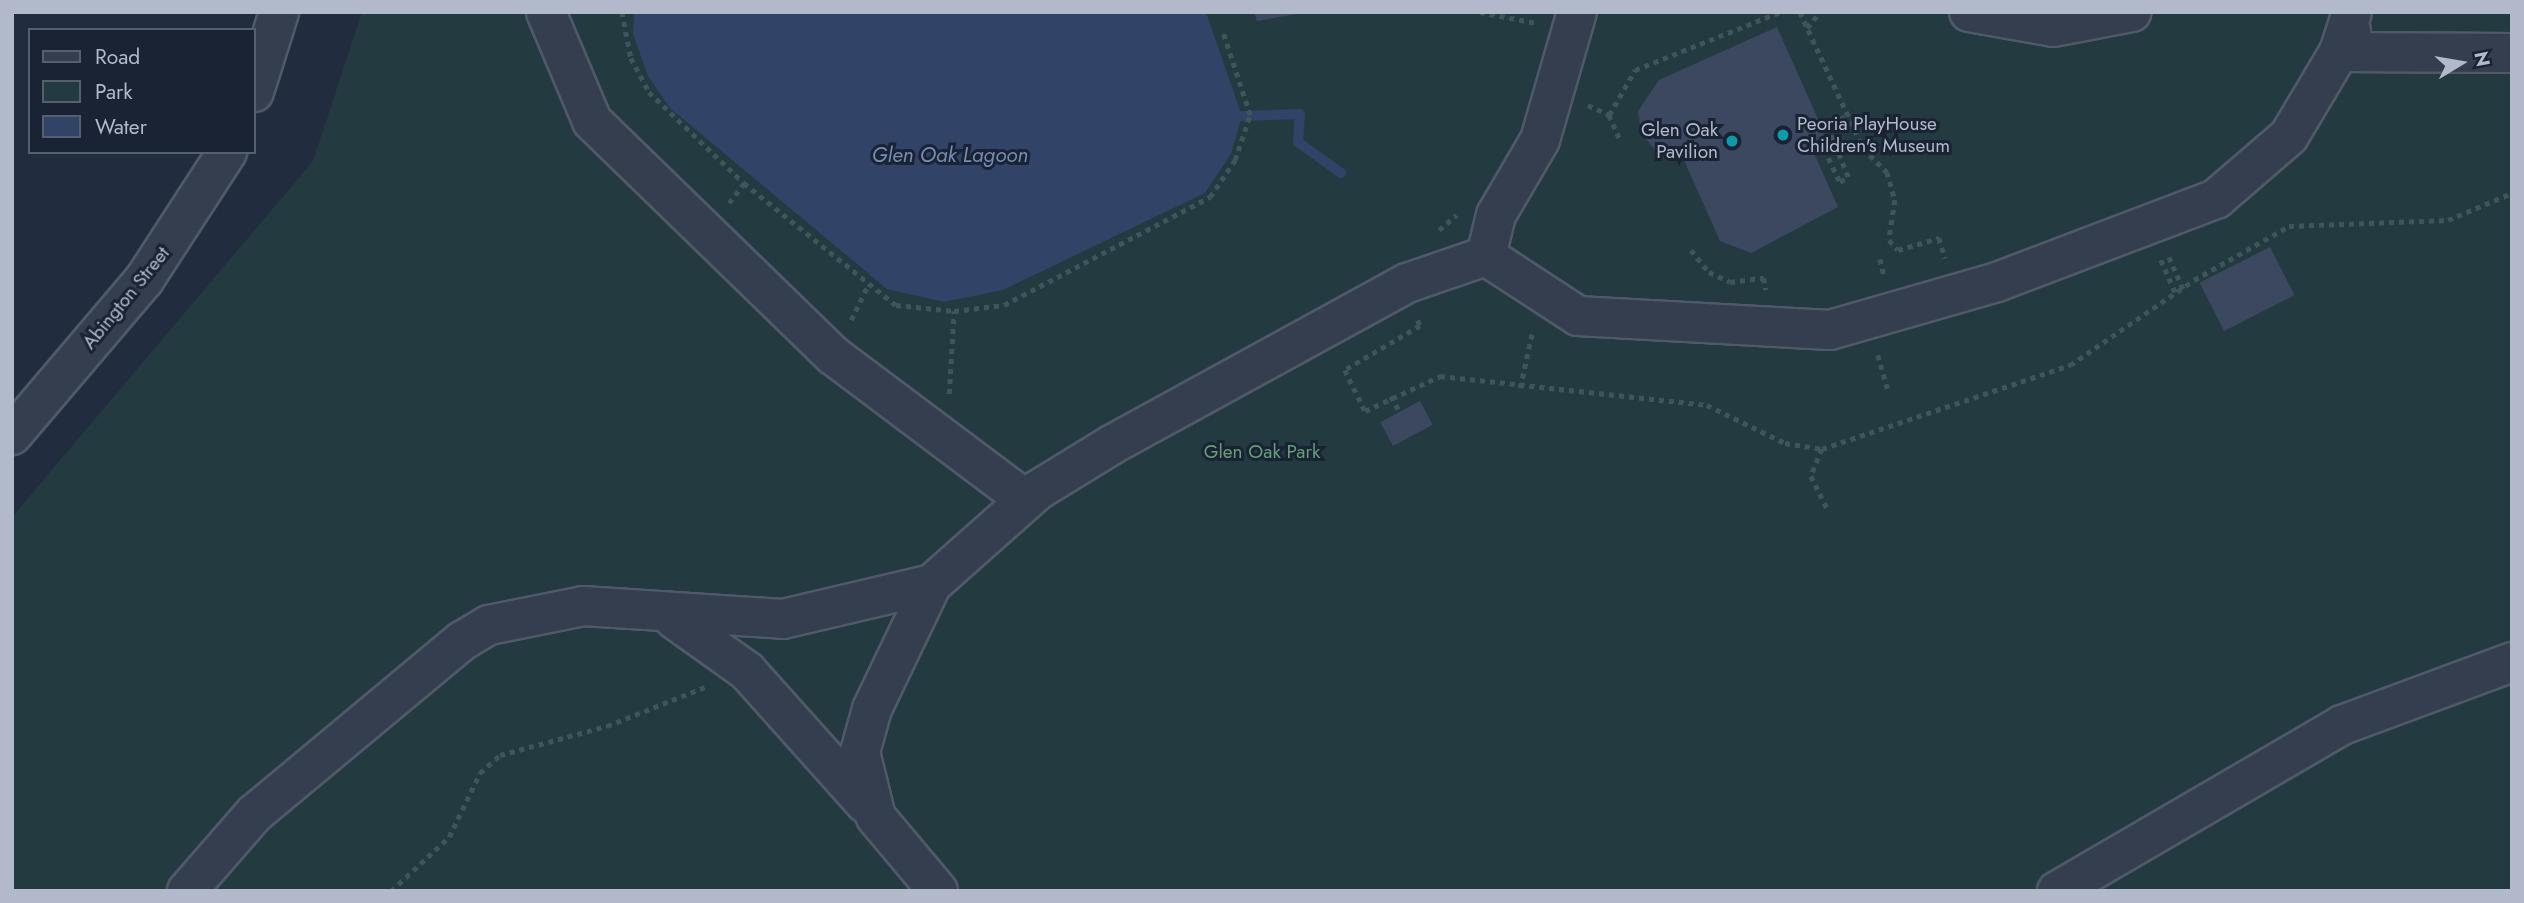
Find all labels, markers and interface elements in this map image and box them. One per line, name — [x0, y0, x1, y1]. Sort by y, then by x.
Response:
legend — [28, 28, 256, 154]
north arrow — [2426, 28, 2496, 98]
text: Road — [95, 42, 140, 72]
text: N — [2467, 49, 2497, 69]
text: Park — [95, 77, 132, 107]
text: Water — [95, 112, 147, 142]
place label: Peoria PlayHouse Children's Museum — [1797, 113, 1950, 157]
place label: Glen Oak Pavilion — [1641, 119, 1718, 163]
marker: Peoria PlayHouse Children's Museum — [1775, 127, 1791, 143]
marker: Glen Oak Pavilion — [1724, 133, 1740, 149]
water label: Glen Oak Lagoon — [872, 142, 1028, 168]
street label: Abington Street — [78, 242, 174, 354]
park label: Glen Oak Park — [1204, 441, 1320, 463]

